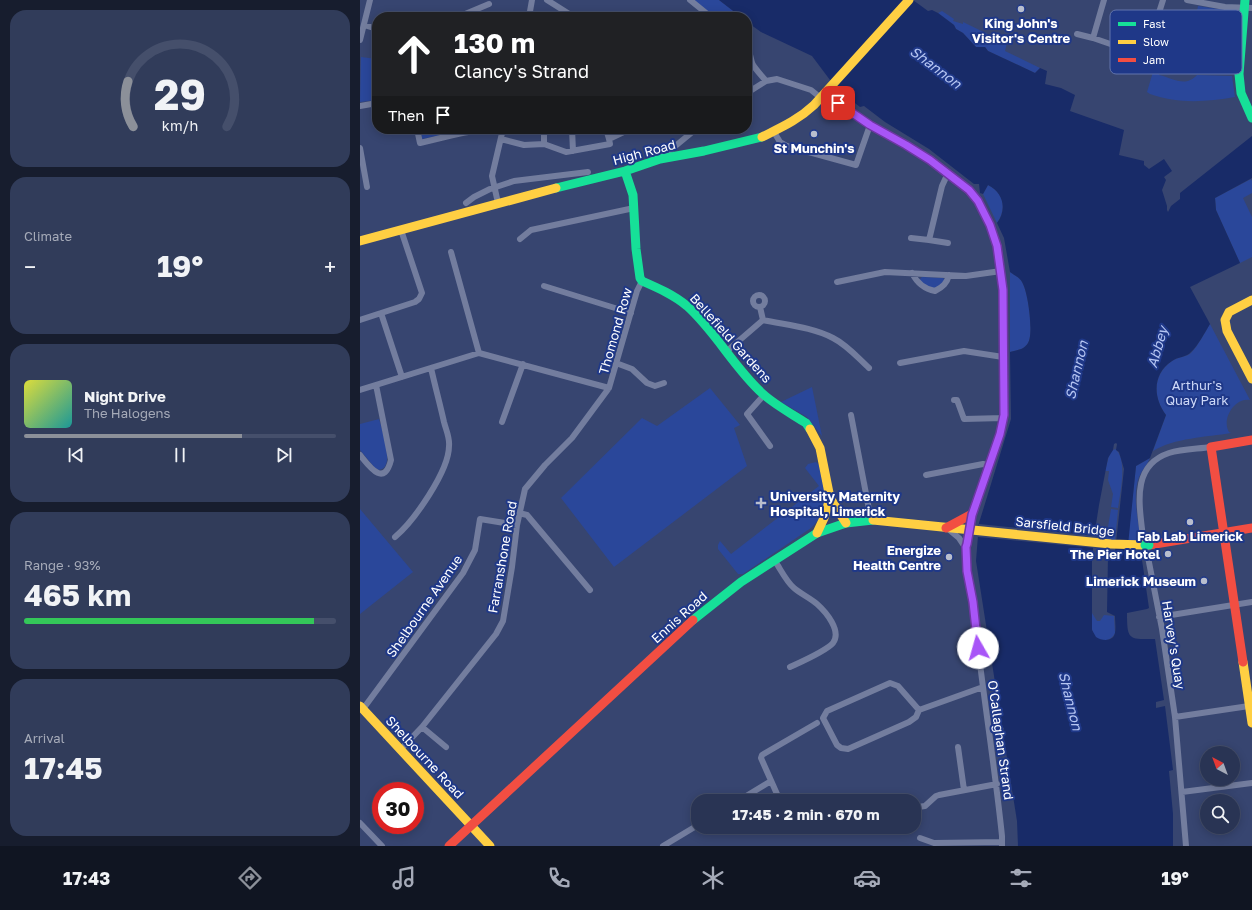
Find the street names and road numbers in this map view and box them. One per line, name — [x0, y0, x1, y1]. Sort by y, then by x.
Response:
street label: High Road — [611, 136, 677, 168]
street label: Thomond Row — [595, 285, 635, 376]
street label: Bellefield Gardens — [687, 290, 775, 386]
street label: Farranshone Road — [484, 500, 520, 614]
street label: Sarsfield Bridge — [1015, 513, 1115, 539]
street label: Shelbourne Avenue — [383, 552, 465, 660]
street label: Ennis Road — [648, 588, 710, 646]
street label: Harvey's Quay — [1159, 599, 1189, 691]
street label: O'Callaghan Strand — [985, 679, 1017, 801]
street label: Shelbourne Road — [383, 712, 467, 802]

